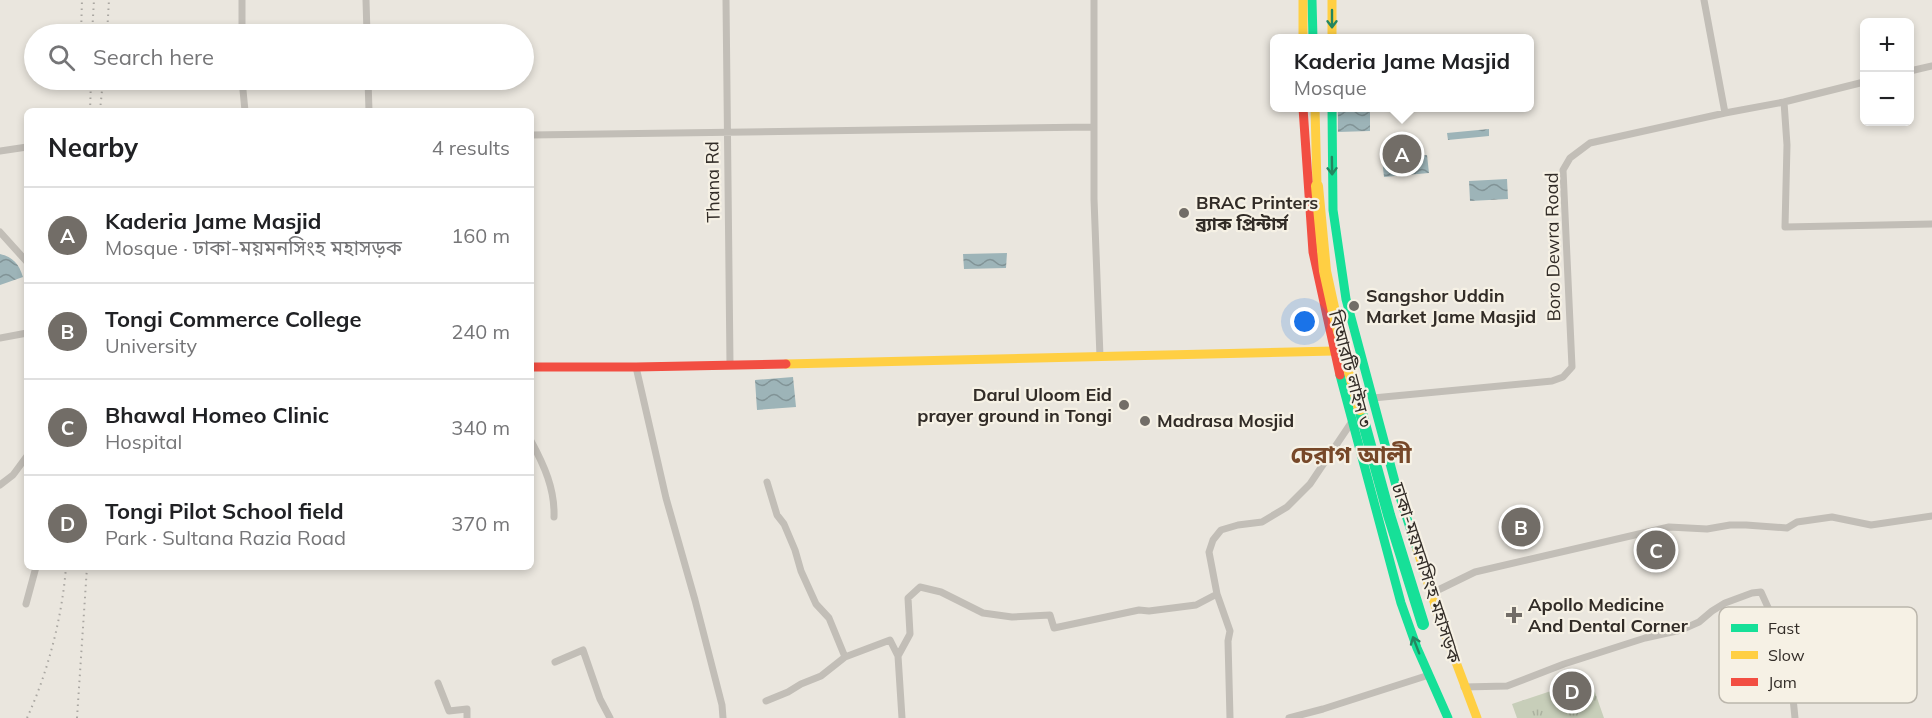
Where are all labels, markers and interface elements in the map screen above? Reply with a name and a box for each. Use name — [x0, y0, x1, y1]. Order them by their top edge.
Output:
one-way arrow — [1326, 9, 1338, 29]
map controls — [1860, 18, 1914, 126]
button: + — [1860, 18, 1914, 72]
search box — [24, 24, 534, 90]
popup — [1270, 34, 1534, 112]
icon: search — [45, 41, 78, 74]
text: Search here — [93, 43, 214, 71]
text: Kaderia Jame Masjid — [1294, 47, 1510, 75]
button: − — [1860, 72, 1914, 126]
text: Mosque — [1294, 75, 1367, 100]
text: Nearby — [48, 131, 138, 164]
pin: A — [1382, 132, 1422, 176]
text: 4 results — [432, 135, 510, 160]
street label: Thana Rd — [700, 141, 725, 223]
one-way arrow — [1326, 155, 1338, 175]
street label: Boro Dewra Road — [1540, 172, 1565, 322]
place label: BRAC Printers ব্র্যাক প্রিন্টার্স — [1195, 191, 1318, 235]
marker: BRAC Printers ব্র্যাক প্রিন্টার্স — [1177, 206, 1191, 220]
text: Kaderia Jame Masjid — [105, 207, 321, 235]
text: A — [60, 223, 75, 248]
text: 160 m — [451, 223, 510, 248]
text: Mosque · ঢাকা-ময়মনসিংহ মহাসড়ক — [105, 235, 402, 260]
place label: Sangshor Uddin Market Jame Masjid — [1366, 284, 1536, 328]
marker: Sangshor Uddin Market Jame Masjid — [1347, 299, 1361, 313]
text: Tongi Commerce College — [105, 305, 362, 333]
your location — [1290, 307, 1319, 336]
street label: বিআরটি লাইন ৩ — [1324, 307, 1377, 430]
text: B — [61, 319, 74, 344]
text: 240 m — [451, 319, 510, 344]
text: University — [105, 333, 197, 358]
place label: Darul Uloom Eid prayer ground in Tongi — [917, 383, 1112, 427]
marker: Darul Uloom Eid prayer ground in Tongi — [1117, 398, 1131, 412]
text: Bhawal Homeo Clinic — [105, 401, 329, 429]
place label: Madrasa Mosjid — [1157, 409, 1294, 432]
marker: Madrasa Mosjid — [1138, 414, 1152, 428]
text: C — [61, 415, 74, 440]
text: 340 m — [451, 415, 510, 440]
text: Hospital — [105, 429, 182, 454]
district label: চেরাগ আলী — [1290, 439, 1413, 469]
street label: ঢাকা-ময়মনসিংহ মহাসড়ক — [1386, 479, 1467, 666]
text: Tongi Pilot School field — [105, 497, 344, 525]
pin: B — [1502, 504, 1540, 550]
text: D — [60, 511, 75, 536]
text: 370 m — [451, 511, 510, 536]
text: Park · Sultana Razia Road — [105, 525, 346, 550]
pin: C — [1636, 528, 1676, 572]
place label: Apollo Medicine And Dental Corner — [1528, 593, 1689, 637]
marker: Apollo Medicine And Dental Corner — [1505, 606, 1523, 624]
legend — [1719, 607, 1917, 703]
text: Fast — [1768, 618, 1800, 638]
one-way arrow — [1410, 636, 1421, 655]
text: Slow — [1768, 645, 1805, 665]
pin: D — [1552, 668, 1592, 714]
text: Jam — [1768, 672, 1797, 692]

